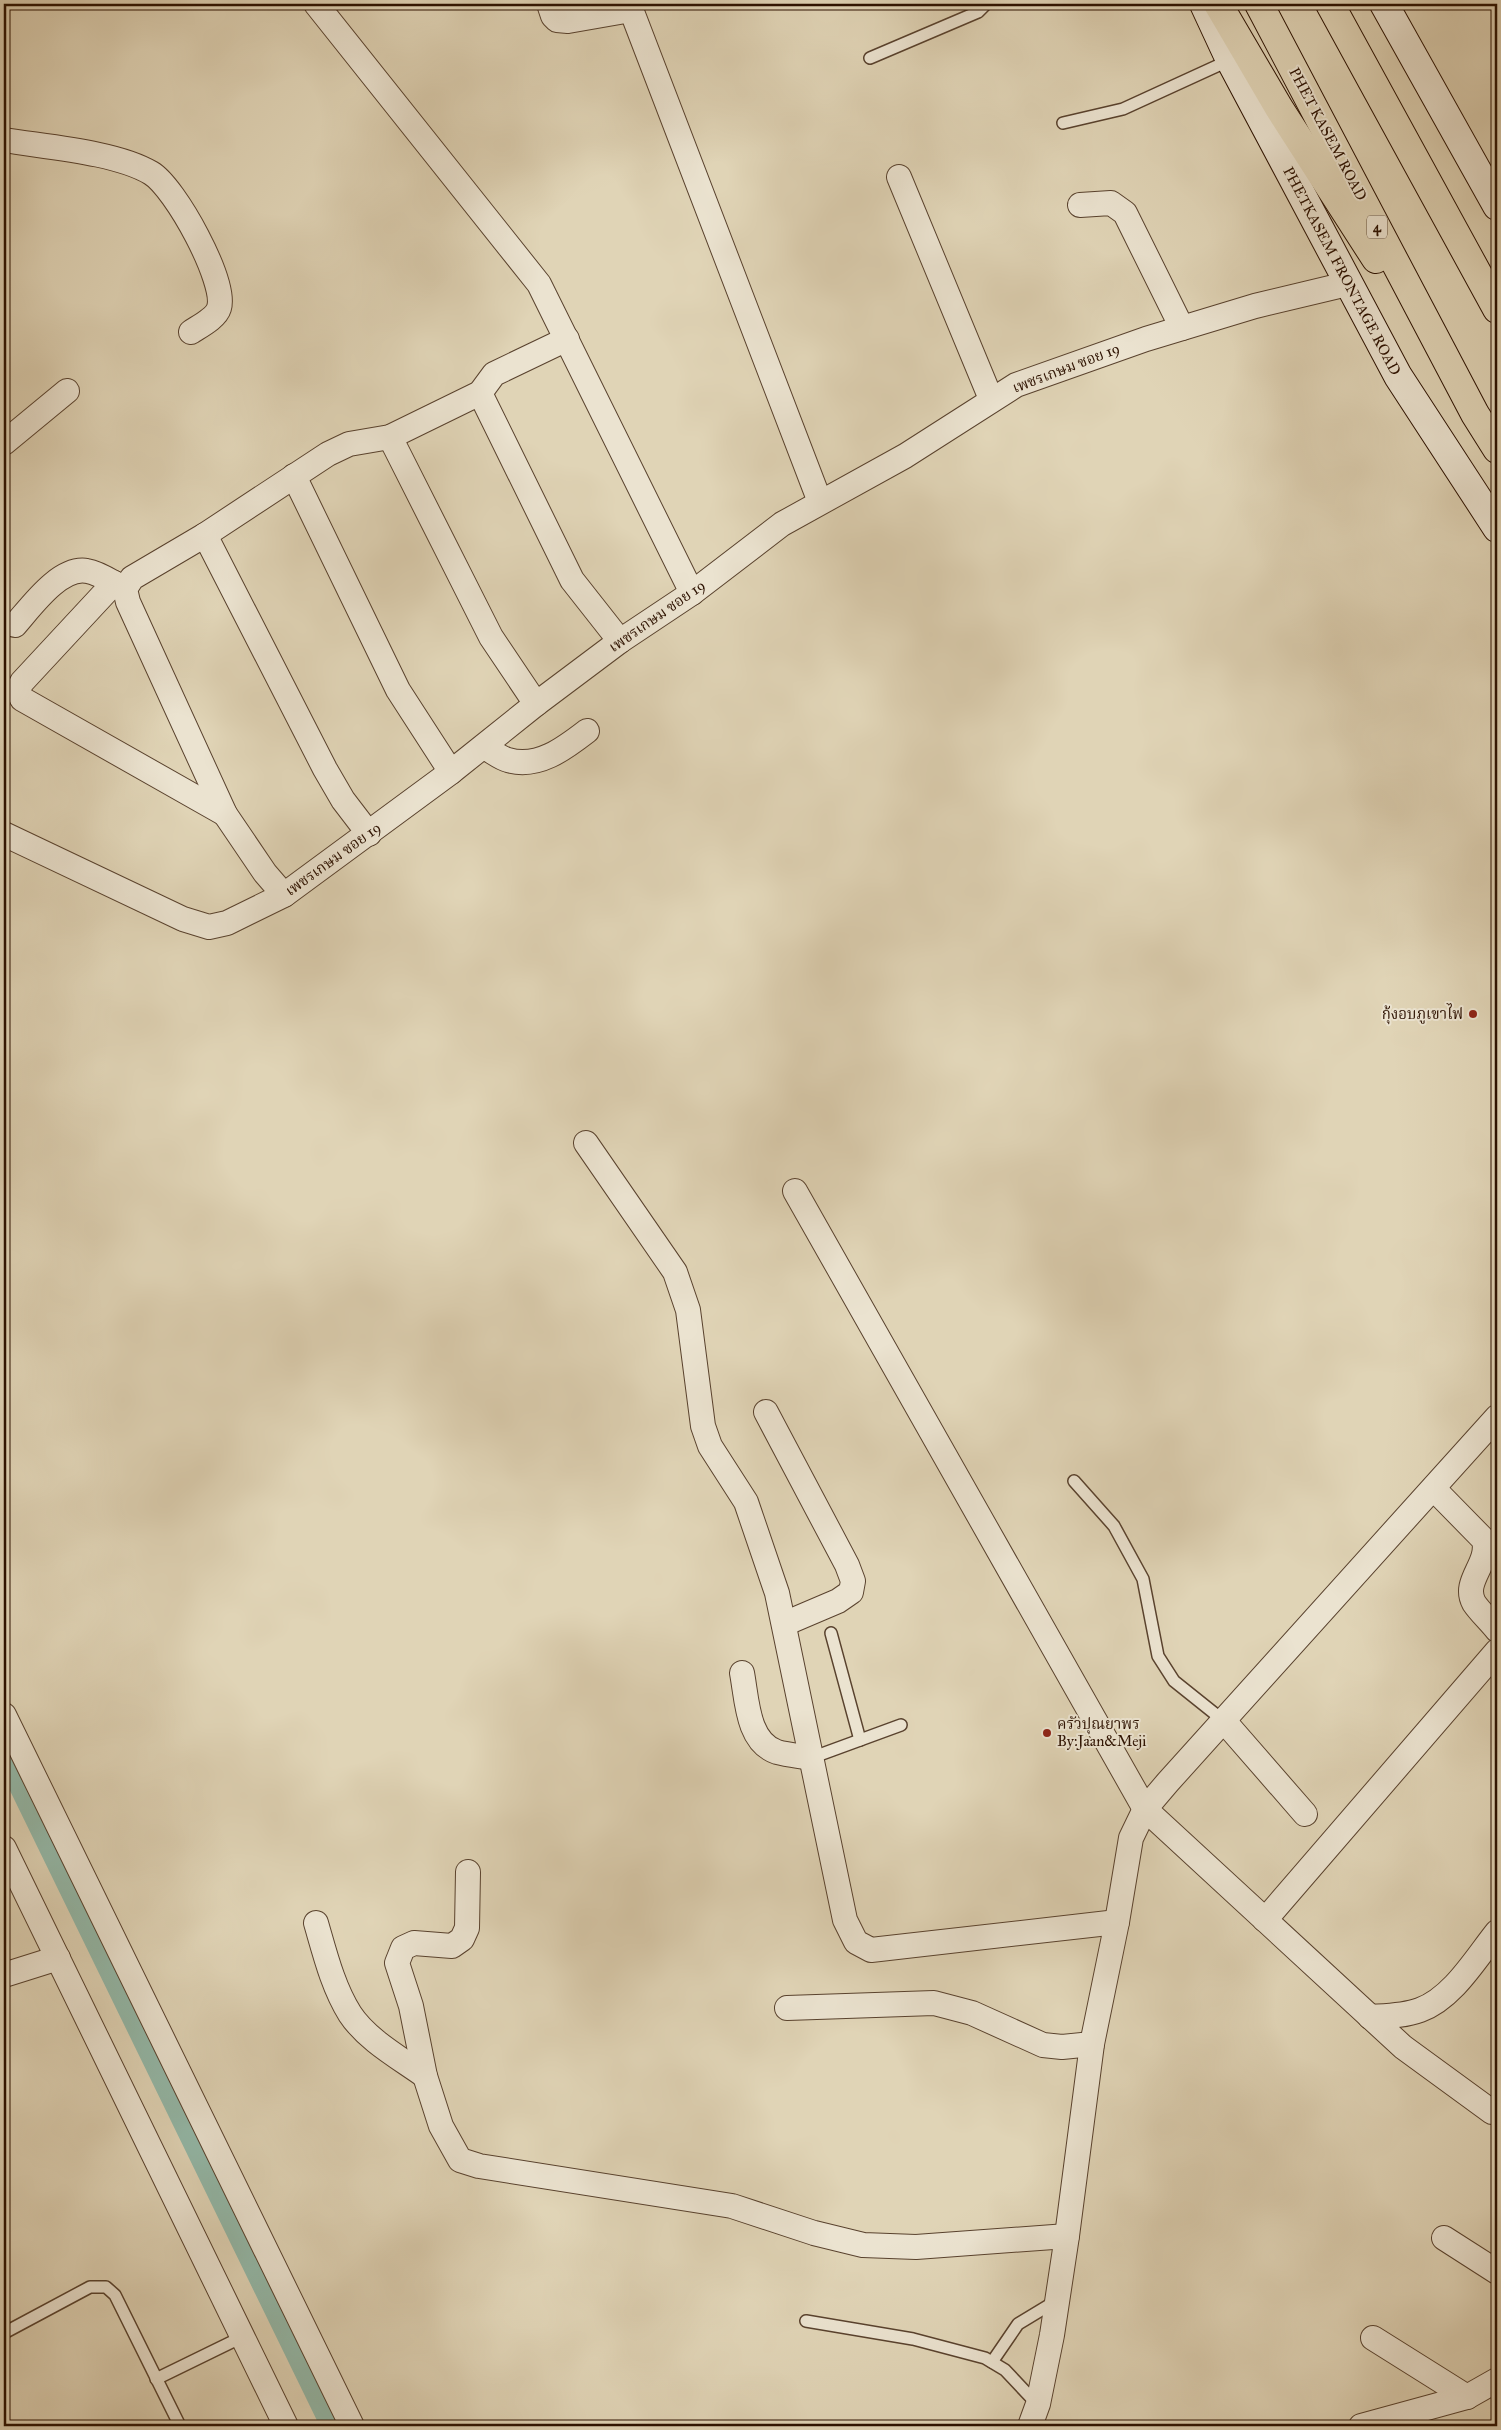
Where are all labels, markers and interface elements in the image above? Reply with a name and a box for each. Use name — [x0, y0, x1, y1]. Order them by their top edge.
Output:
street label: PHET KASEM ROAD — [1285, 64, 1371, 204]
street label: PHETKASEM FRONTAGE ROAD — [1279, 164, 1405, 378]
road number: 4 — [1367, 216, 1387, 238]
street label: เพชรเกษม ซอย 19 — [1010, 339, 1122, 397]
street label: เพชรเกษม ซอย 19 — [605, 576, 709, 656]
street label: เพชรเกษม ซอย 19 — [282, 818, 384, 900]
place label: กุ้งอบภูเขาไฟ — [1382, 1003, 1463, 1025]
marker: กุ้งอบภูเขาไฟ — [1467, 1008, 1479, 1020]
place label: ครัวปุณยาพร By:Jaan&Meji — [1057, 1715, 1146, 1751]
marker: ครัวปุณยาพร By:Jaan&Meji — [1041, 1727, 1053, 1739]

